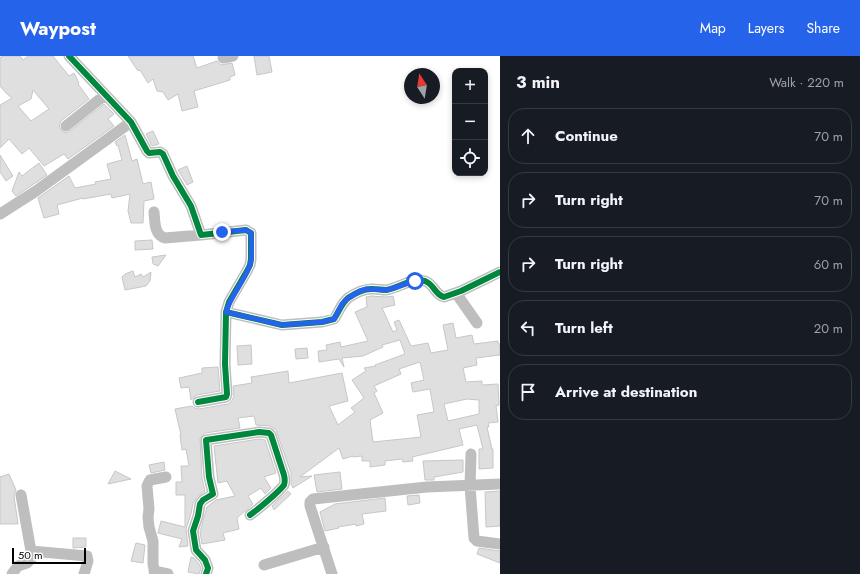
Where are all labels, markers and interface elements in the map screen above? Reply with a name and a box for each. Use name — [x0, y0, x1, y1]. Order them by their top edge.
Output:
text: Waypost — [20, 15, 96, 42]
text: Map — [700, 18, 726, 38]
text: Layers — [748, 18, 784, 38]
text: Share — [806, 18, 840, 38]
north arrow — [404, 68, 440, 104]
map controls — [452, 68, 488, 176]
button: + — [452, 68, 488, 104]
text: 3 min — [516, 70, 560, 94]
text: Walk · 220 m — [769, 73, 844, 92]
button: − — [452, 104, 488, 140]
icon: ahead — [517, 125, 539, 147]
text: Continue — [555, 125, 618, 147]
text: 70 m — [814, 127, 843, 146]
button: locate — [452, 140, 488, 176]
icon: right — [517, 189, 539, 211]
text: Turn right — [555, 189, 623, 211]
text: 70 m — [814, 191, 843, 210]
route end — [213, 223, 231, 241]
icon: right — [517, 253, 539, 275]
text: Turn right — [555, 253, 623, 275]
text: 60 m — [814, 255, 843, 274]
route start — [406, 272, 424, 290]
icon: left — [517, 317, 539, 339]
text: Turn left — [555, 317, 613, 339]
text: 20 m — [814, 319, 843, 338]
icon: arrive — [517, 381, 539, 403]
text: Arrive at destination — [555, 381, 697, 403]
scale bar — [12, 546, 86, 565]
text: 50 m — [18, 547, 43, 563]

